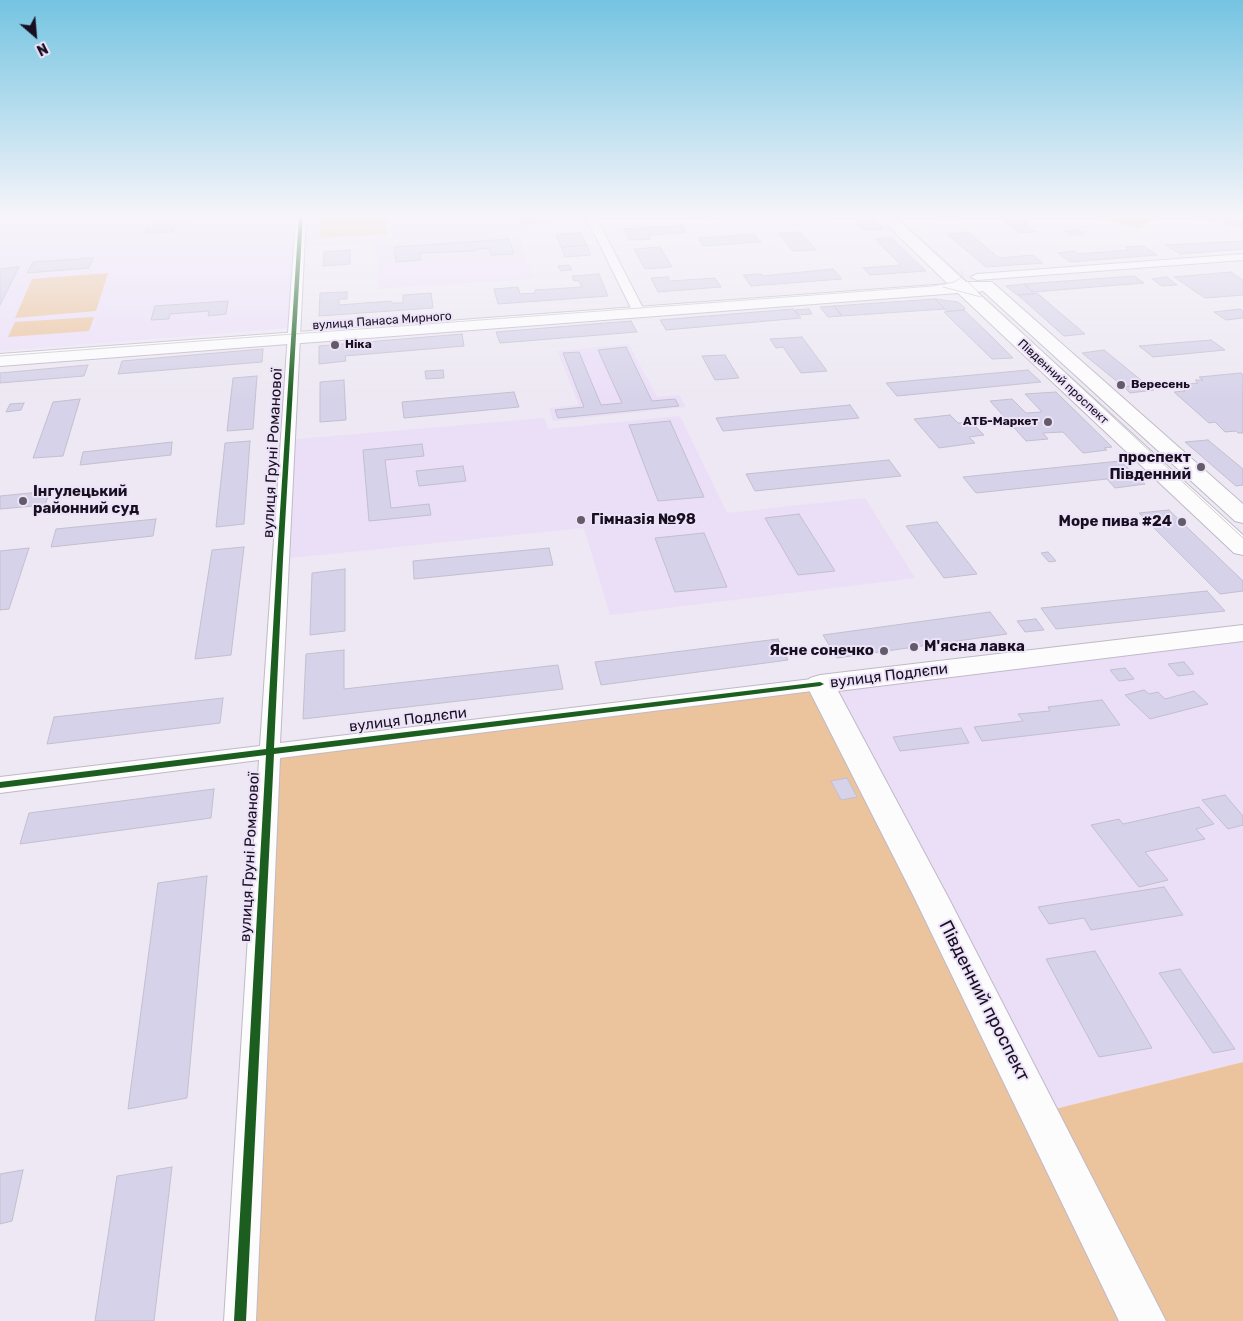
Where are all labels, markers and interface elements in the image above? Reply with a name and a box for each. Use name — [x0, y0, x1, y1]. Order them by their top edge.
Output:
north arrow — [10, 10, 60, 60]
text: N — [34, 39, 50, 59]
street label: вулиця Панаса Мирного — [312, 309, 452, 333]
street label: Південний проспект — [1015, 336, 1111, 428]
place label: Ніка — [345, 338, 372, 352]
marker: Ніка — [329, 339, 341, 351]
street label: вулиця Груні Романової — [260, 368, 286, 538]
place label: Вересень — [1131, 378, 1190, 392]
marker: Вересень — [1115, 379, 1127, 391]
place label: АТБ-Маркет — [963, 415, 1038, 429]
marker: АТБ-Маркет — [1042, 416, 1054, 428]
place label: проспект Південний — [1109, 449, 1191, 484]
marker: проспект Південний — [1195, 461, 1207, 473]
place label: Інгулецький районний суд — [33, 483, 139, 518]
marker: Інгулецький районний суд — [17, 495, 29, 507]
place label: Гімназія №98 — [591, 511, 696, 529]
place label: Море пива #24 — [1058, 513, 1172, 531]
marker: Гімназія №98 — [575, 514, 587, 526]
marker: Море пива #24 — [1176, 516, 1188, 528]
place label: М'ясна лавка — [924, 638, 1025, 656]
marker: М'ясна лавка — [908, 641, 920, 653]
place label: Ясне сонечко — [769, 642, 874, 660]
marker: Ясне сонечко — [878, 645, 890, 657]
street label: вулиця Подлєпи — [829, 660, 949, 692]
street label: вулиця Подлєпи — [348, 704, 468, 736]
street label: вулиця Груні Романової — [237, 772, 263, 942]
street label: Південний проспект — [934, 917, 1034, 1085]

